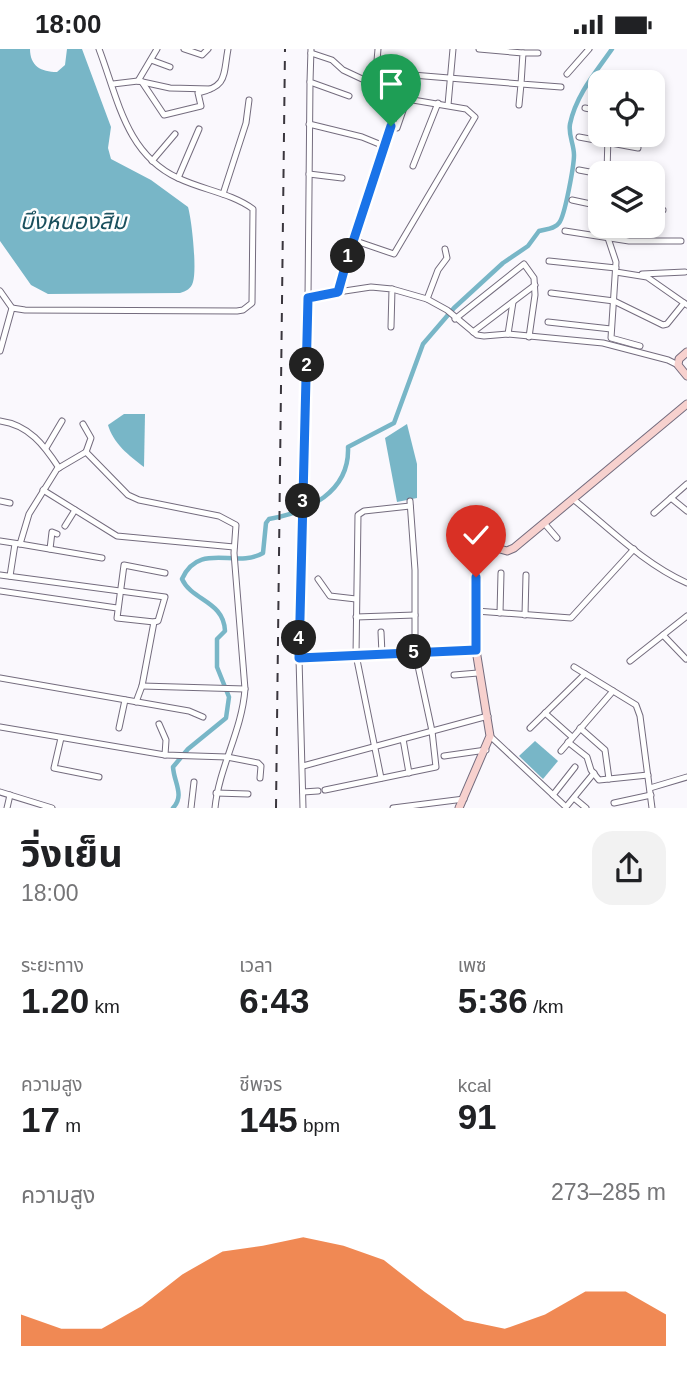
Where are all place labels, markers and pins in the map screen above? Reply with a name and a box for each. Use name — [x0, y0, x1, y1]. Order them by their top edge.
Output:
pin — [361, 54, 421, 126]
pin: 1 — [330, 239, 366, 273]
pin: 2 — [290, 347, 324, 383]
pin: 3 — [286, 483, 320, 519]
pin — [446, 505, 506, 577]
pin: 4 — [282, 621, 316, 655]
pin: 5 — [396, 635, 432, 669]

